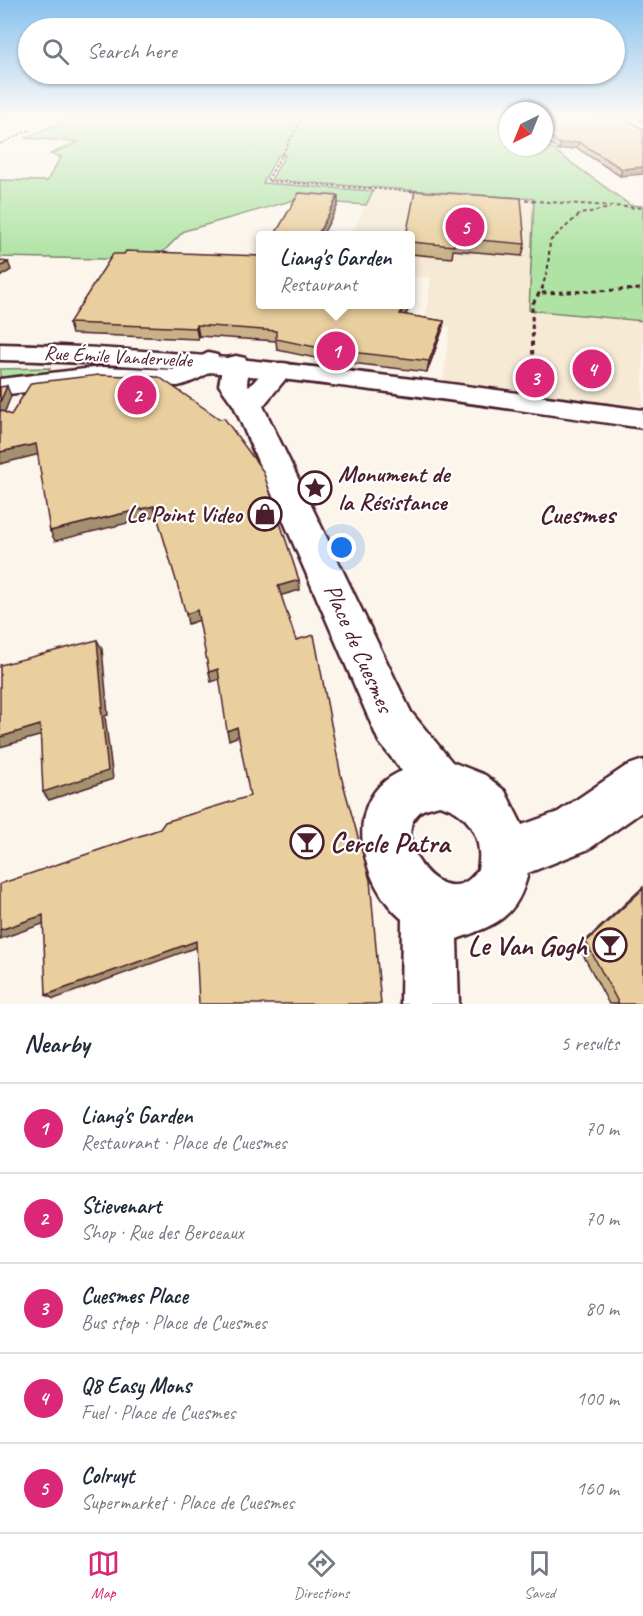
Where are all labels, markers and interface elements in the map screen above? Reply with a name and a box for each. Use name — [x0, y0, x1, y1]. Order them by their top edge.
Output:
search box — [18, 18, 625, 84]
icon: search — [39, 35, 72, 68]
text: Search here — [87, 37, 177, 65]
north arrow — [499, 102, 553, 156]
pin: 5 — [446, 204, 484, 250]
popup — [256, 231, 415, 309]
text: Liang's Garden — [280, 244, 391, 272]
text: Restaurant — [280, 272, 357, 297]
pin: 1 — [316, 328, 356, 374]
street label: Rue Émile Vandervelde — [43, 340, 194, 373]
pin: 4 — [572, 346, 612, 392]
pin: 3 — [516, 356, 554, 400]
pin: 2 — [118, 372, 156, 418]
place label: Monument de la Résistance — [338, 459, 451, 517]
place icon: Monument de la Résistance — [297, 470, 333, 506]
shop icon: Le Point Video — [247, 496, 283, 532]
district label: Cuesmes — [539, 497, 618, 531]
place label: Le Point Video — [126, 499, 244, 529]
your location — [327, 533, 356, 562]
street label: Place de Cuesmes — [317, 579, 401, 719]
bar icon: Cercle Patra — [289, 824, 325, 860]
place label: Cercle Patra — [330, 825, 452, 860]
bar icon: Le Van Gogh — [592, 927, 628, 963]
place label: Le Van Gogh — [468, 928, 588, 963]
text: Nearby — [24, 1027, 89, 1060]
text: 5 results — [560, 1031, 619, 1056]
text: Liang's Garden — [81, 1102, 193, 1130]
text: 1 — [39, 1116, 48, 1141]
text: 70 m — [585, 1116, 619, 1141]
text: Restaurant · Place de Cuesmes — [81, 1130, 287, 1155]
text: Stievenart — [81, 1192, 161, 1220]
text: 2 — [39, 1206, 48, 1231]
text: 70 m — [585, 1206, 619, 1231]
text: Shop · Rue des Berceaux — [81, 1220, 244, 1245]
text: Cuesmes Place — [81, 1282, 188, 1310]
text: 3 — [39, 1296, 48, 1321]
text: 80 m — [585, 1296, 619, 1321]
text: Bus stop · Place de Cuesmes — [81, 1310, 267, 1335]
text: Q8 Easy Mons — [81, 1372, 191, 1400]
text: 4 — [39, 1386, 48, 1411]
text: 100 m — [576, 1386, 619, 1411]
text: Fuel · Place de Cuesmes — [81, 1400, 235, 1425]
text: Colruyt — [81, 1462, 134, 1490]
text: 5 — [39, 1476, 48, 1501]
text: 160 m — [576, 1476, 619, 1501]
text: Supermarket · Place de Cuesmes — [81, 1490, 294, 1515]
tab: Map — [87, 1547, 120, 1603]
tab: Directions — [294, 1547, 349, 1603]
tab: Saved — [523, 1547, 556, 1603]

